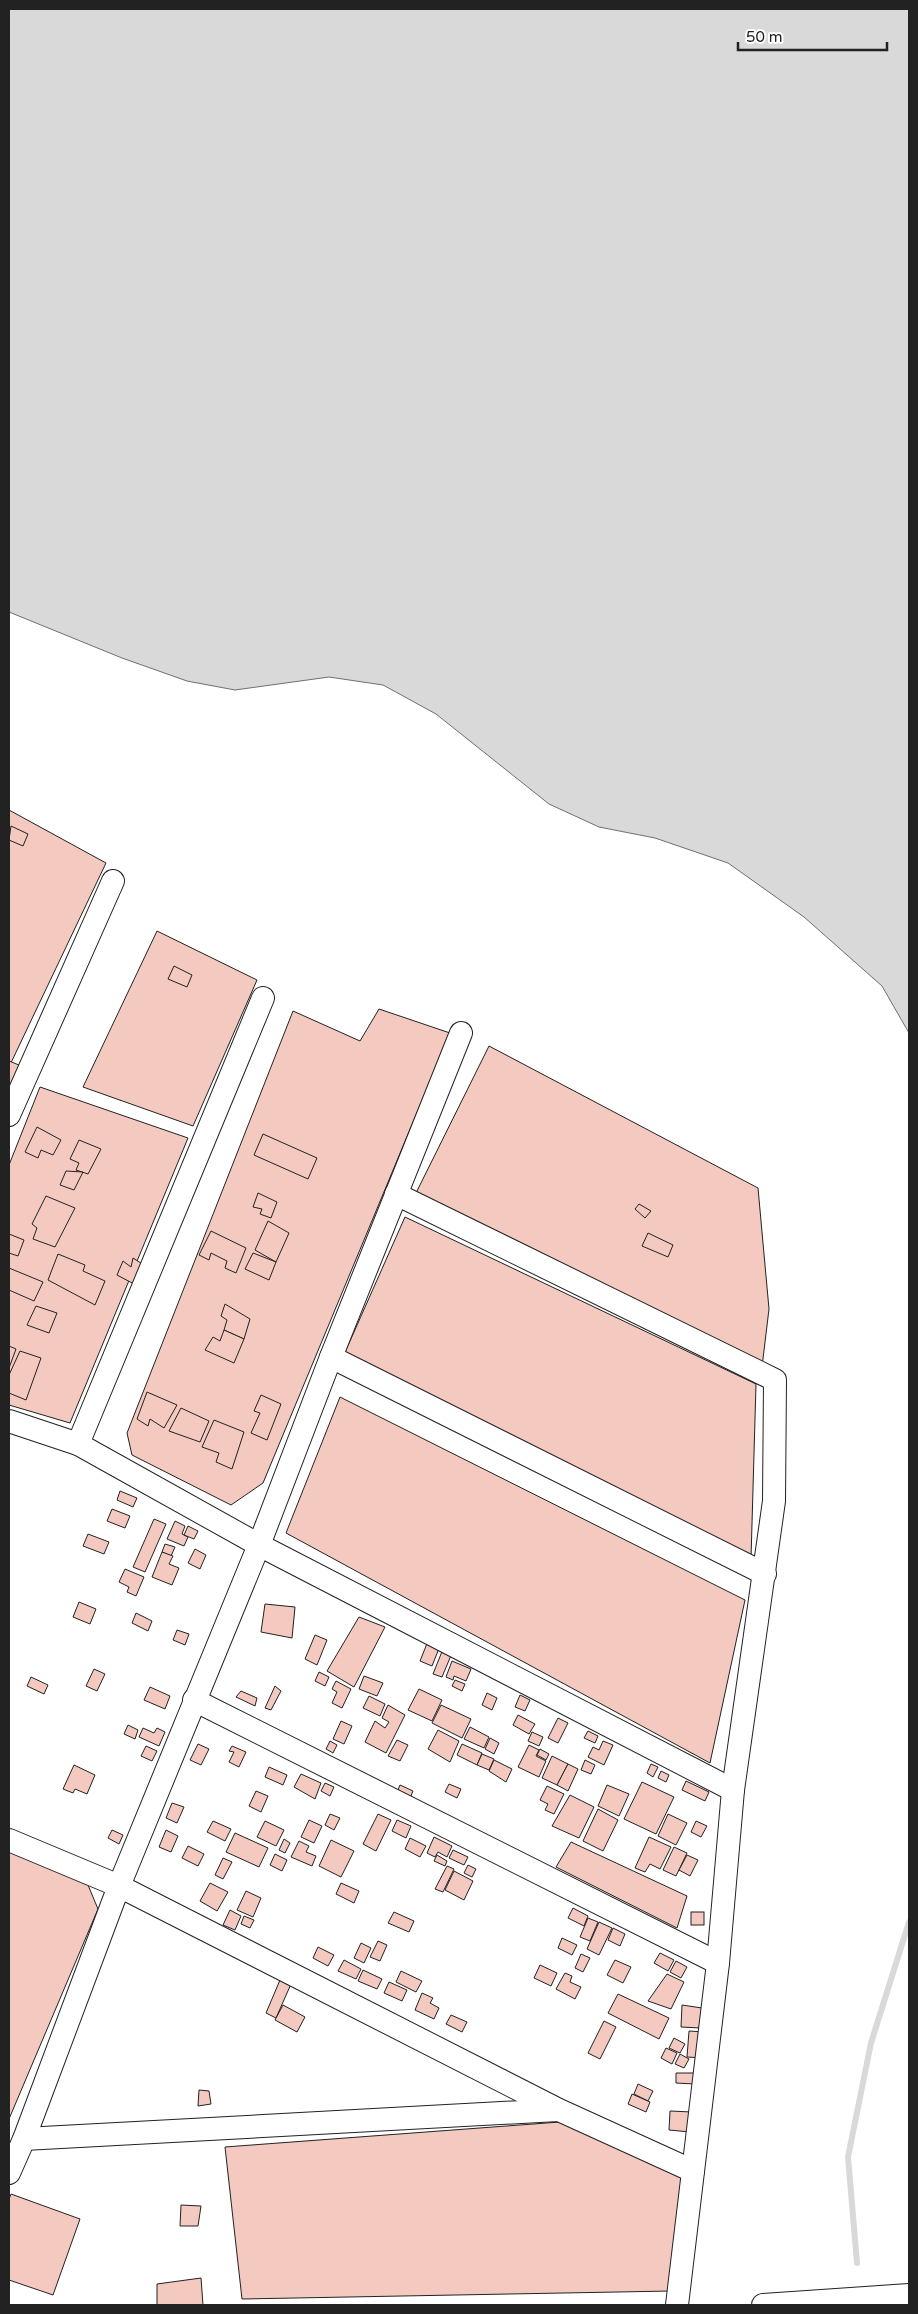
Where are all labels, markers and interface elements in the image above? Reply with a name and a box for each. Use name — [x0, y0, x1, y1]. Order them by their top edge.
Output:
scale bar — [738, 20, 887, 52]
text: 50 m — [746, 28, 783, 46]

